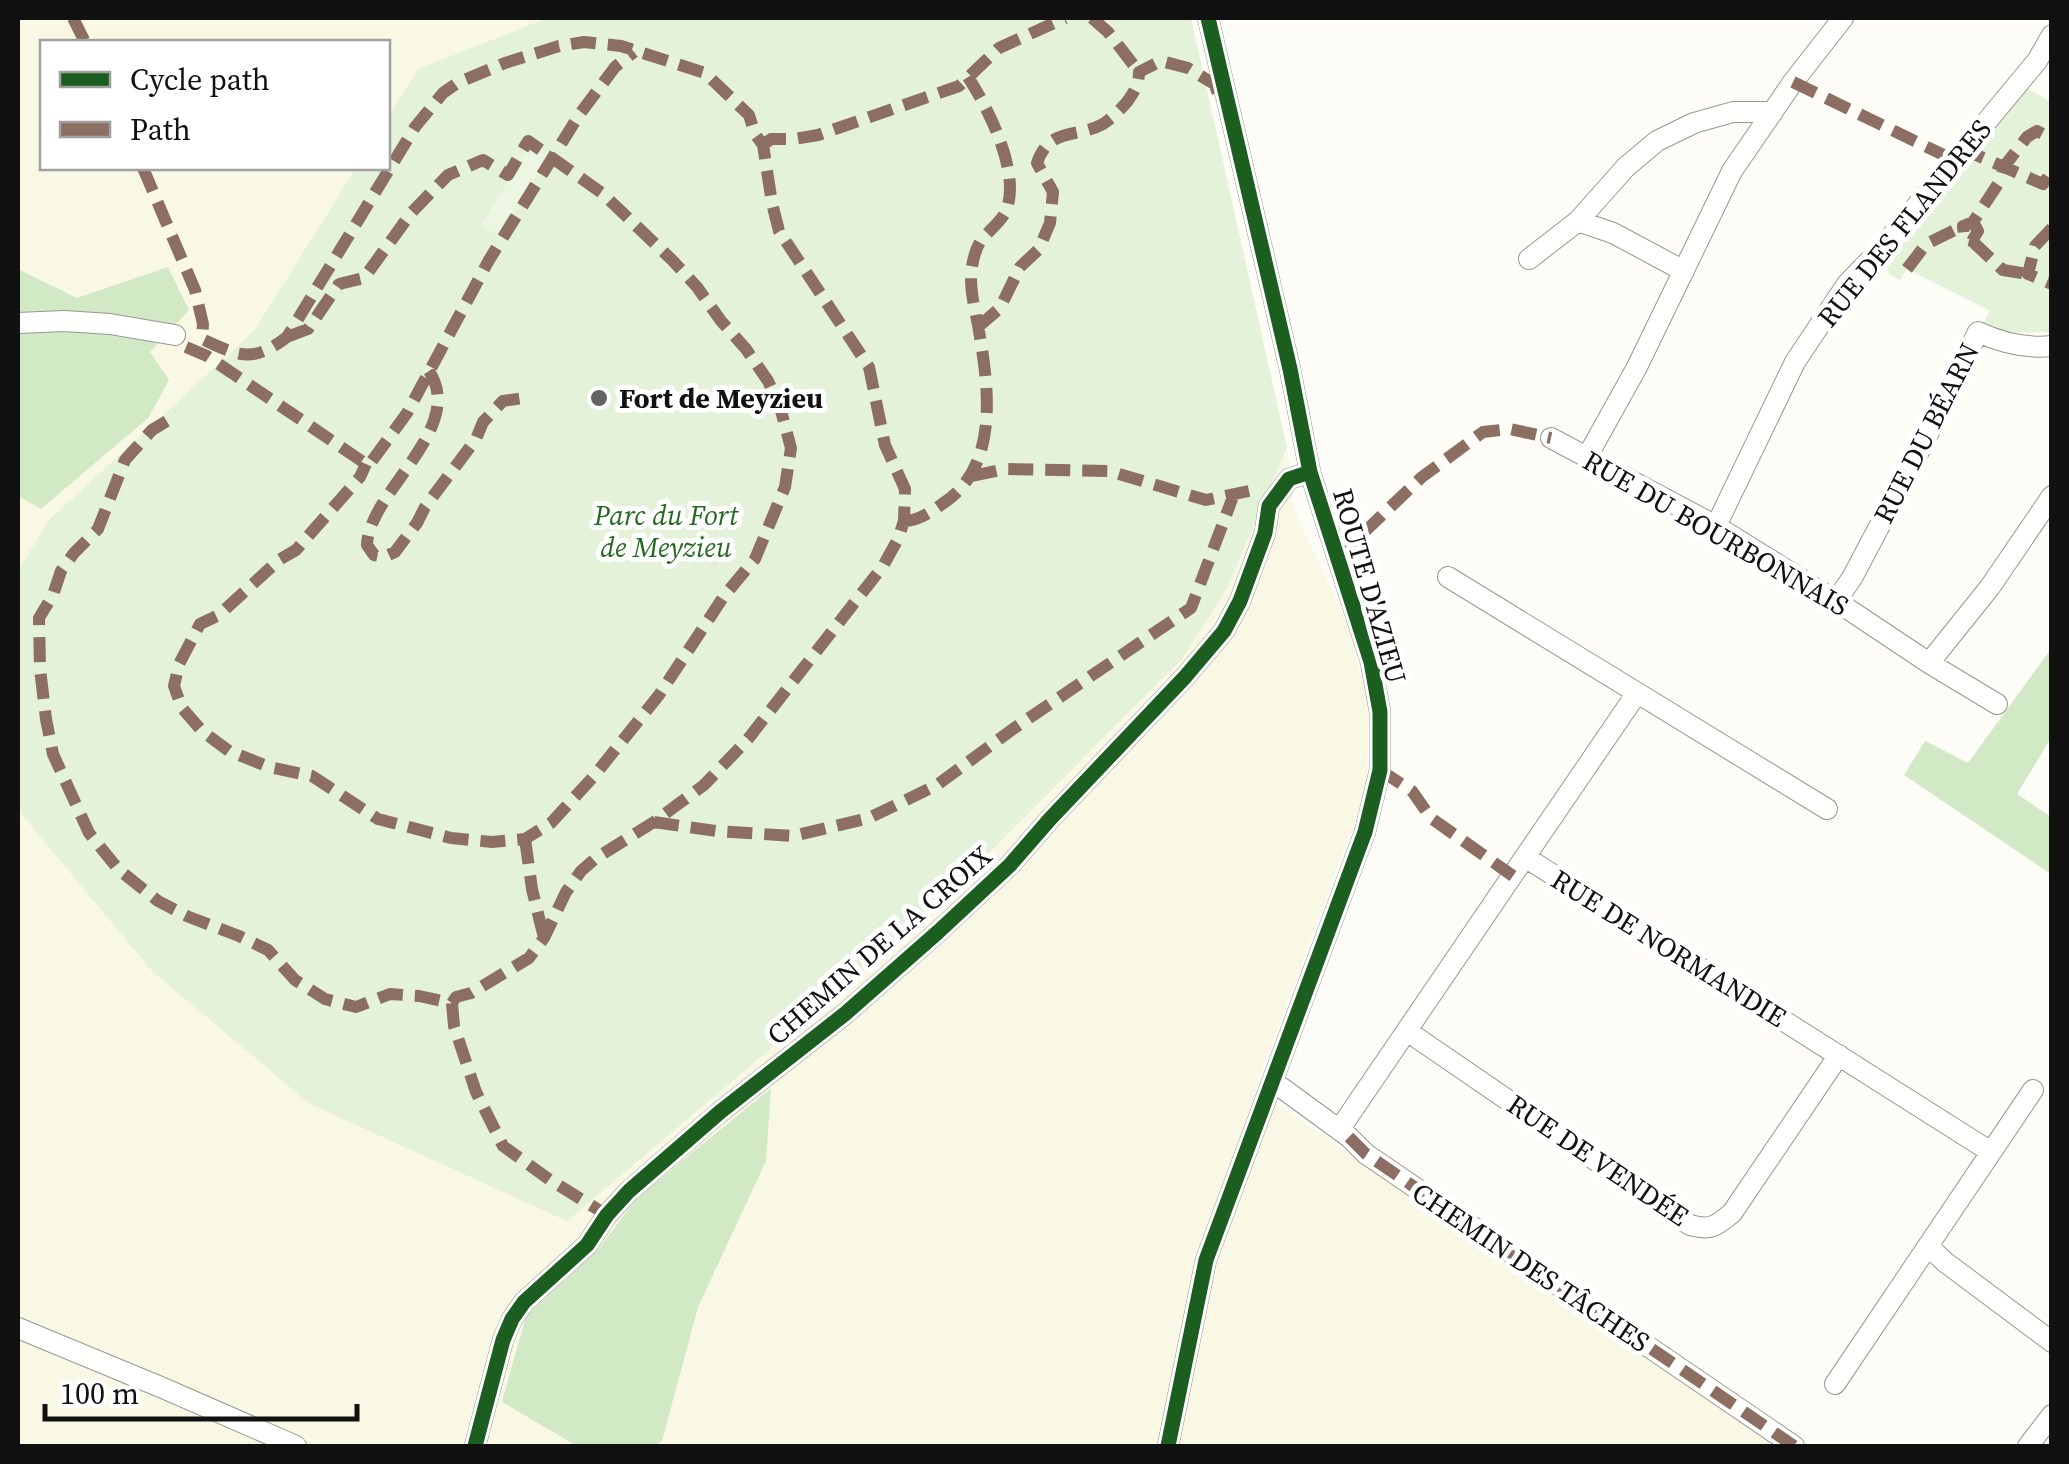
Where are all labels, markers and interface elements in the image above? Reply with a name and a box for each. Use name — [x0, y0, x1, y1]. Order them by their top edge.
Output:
legend — [40, 40, 390, 170]
text: Cycle path — [130, 59, 270, 100]
text: Path — [130, 109, 191, 150]
street label: RUE DES FLANDRES — [1808, 111, 2000, 335]
street label: RUE DU BÉARN — [1864, 336, 1988, 530]
place label: Fort de Meyzieu — [619, 379, 823, 417]
marker: Fort de Meyzieu — [588, 387, 610, 409]
street label: RUE DU BOURBONNAIS — [1576, 441, 1856, 625]
street label: ROUTE D'AZIEU — [1324, 484, 1416, 688]
park label: Parc du Fort de Meyzieu — [593, 496, 740, 566]
street label: CHEMIN DE LA CROIX — [758, 837, 1000, 1053]
street label: RUE DE NORMANDIE — [1544, 860, 1794, 1036]
street label: RUE DE VENDÉE — [1500, 1085, 1696, 1235]
street label: CHEMIN DES TÂCHES — [1405, 1173, 1657, 1361]
scale bar — [45, 1359, 358, 1421]
text: 100 m — [60, 1373, 139, 1414]

